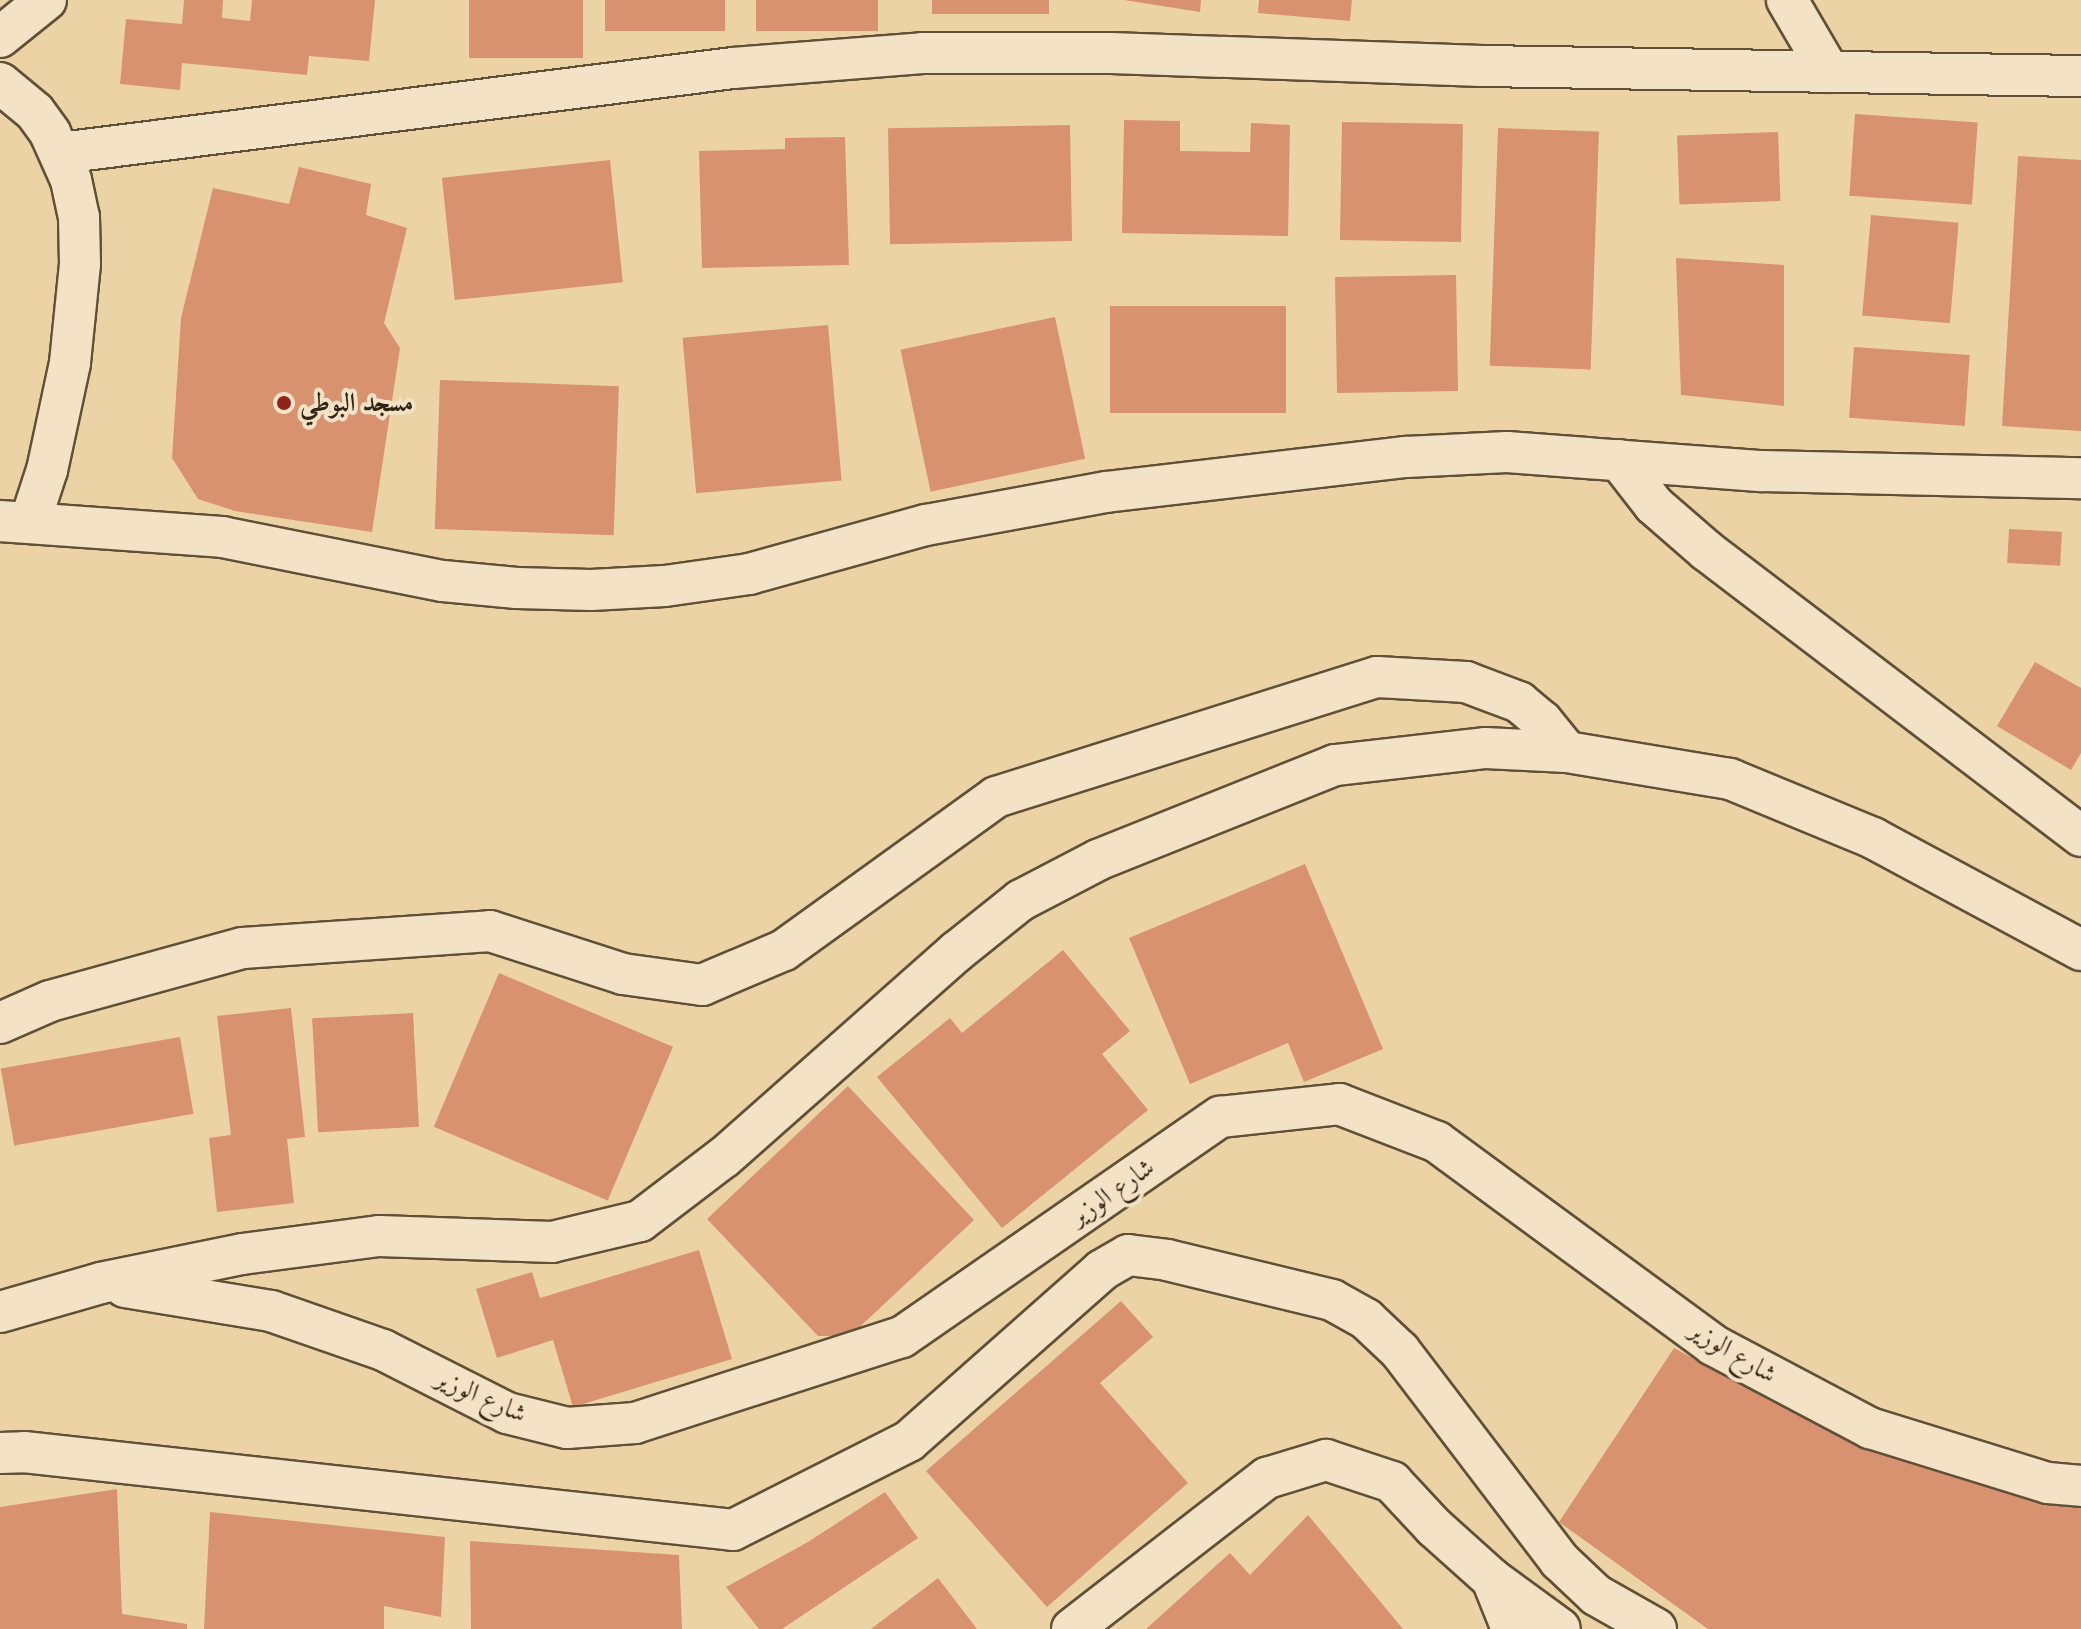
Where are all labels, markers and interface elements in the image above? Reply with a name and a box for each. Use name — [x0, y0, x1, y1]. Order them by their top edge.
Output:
place label: مسجد البوطي — [300, 387, 413, 419]
marker: مسجد البوطي — [275, 394, 293, 412]
street label: شارع الوزير — [1064, 1152, 1160, 1232]
street label: شارع الوزير — [1684, 1314, 1782, 1390]
street label: شارع الوزير — [431, 1362, 531, 1430]

